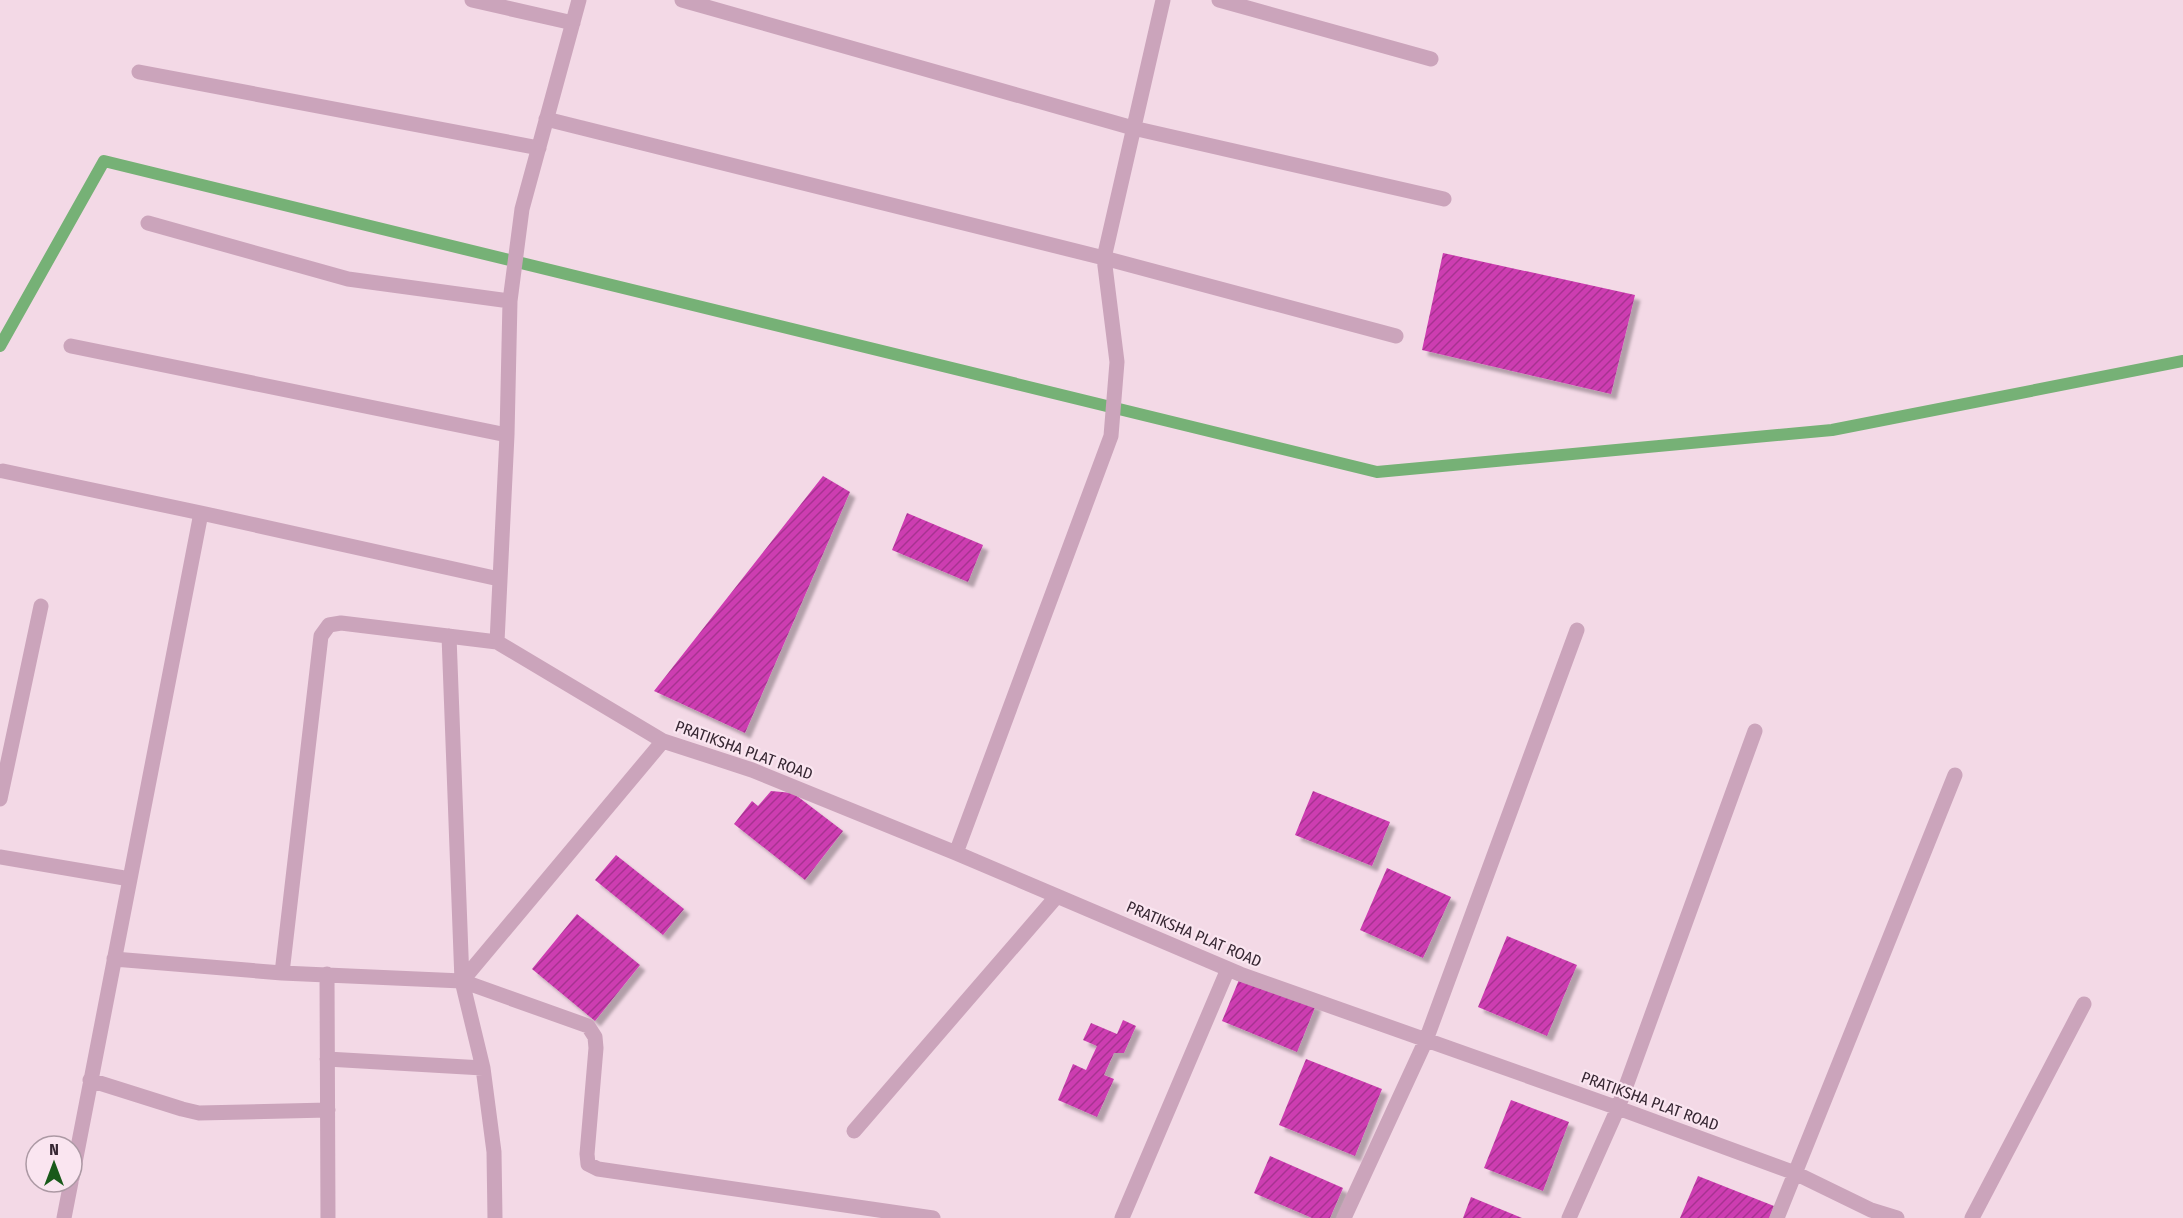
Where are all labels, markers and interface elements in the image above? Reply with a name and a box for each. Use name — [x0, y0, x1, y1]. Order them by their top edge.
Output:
street label: PRATIKSHA PLAT ROAD — [673, 716, 815, 784]
street label: PRATIKSHA PLAT ROAD — [1124, 897, 1264, 971]
street label: PRATIKSHA PLAT ROAD — [1579, 1067, 1721, 1135]
north arrow — [24, 1134, 84, 1194]
text: N — [49, 1140, 59, 1159]

